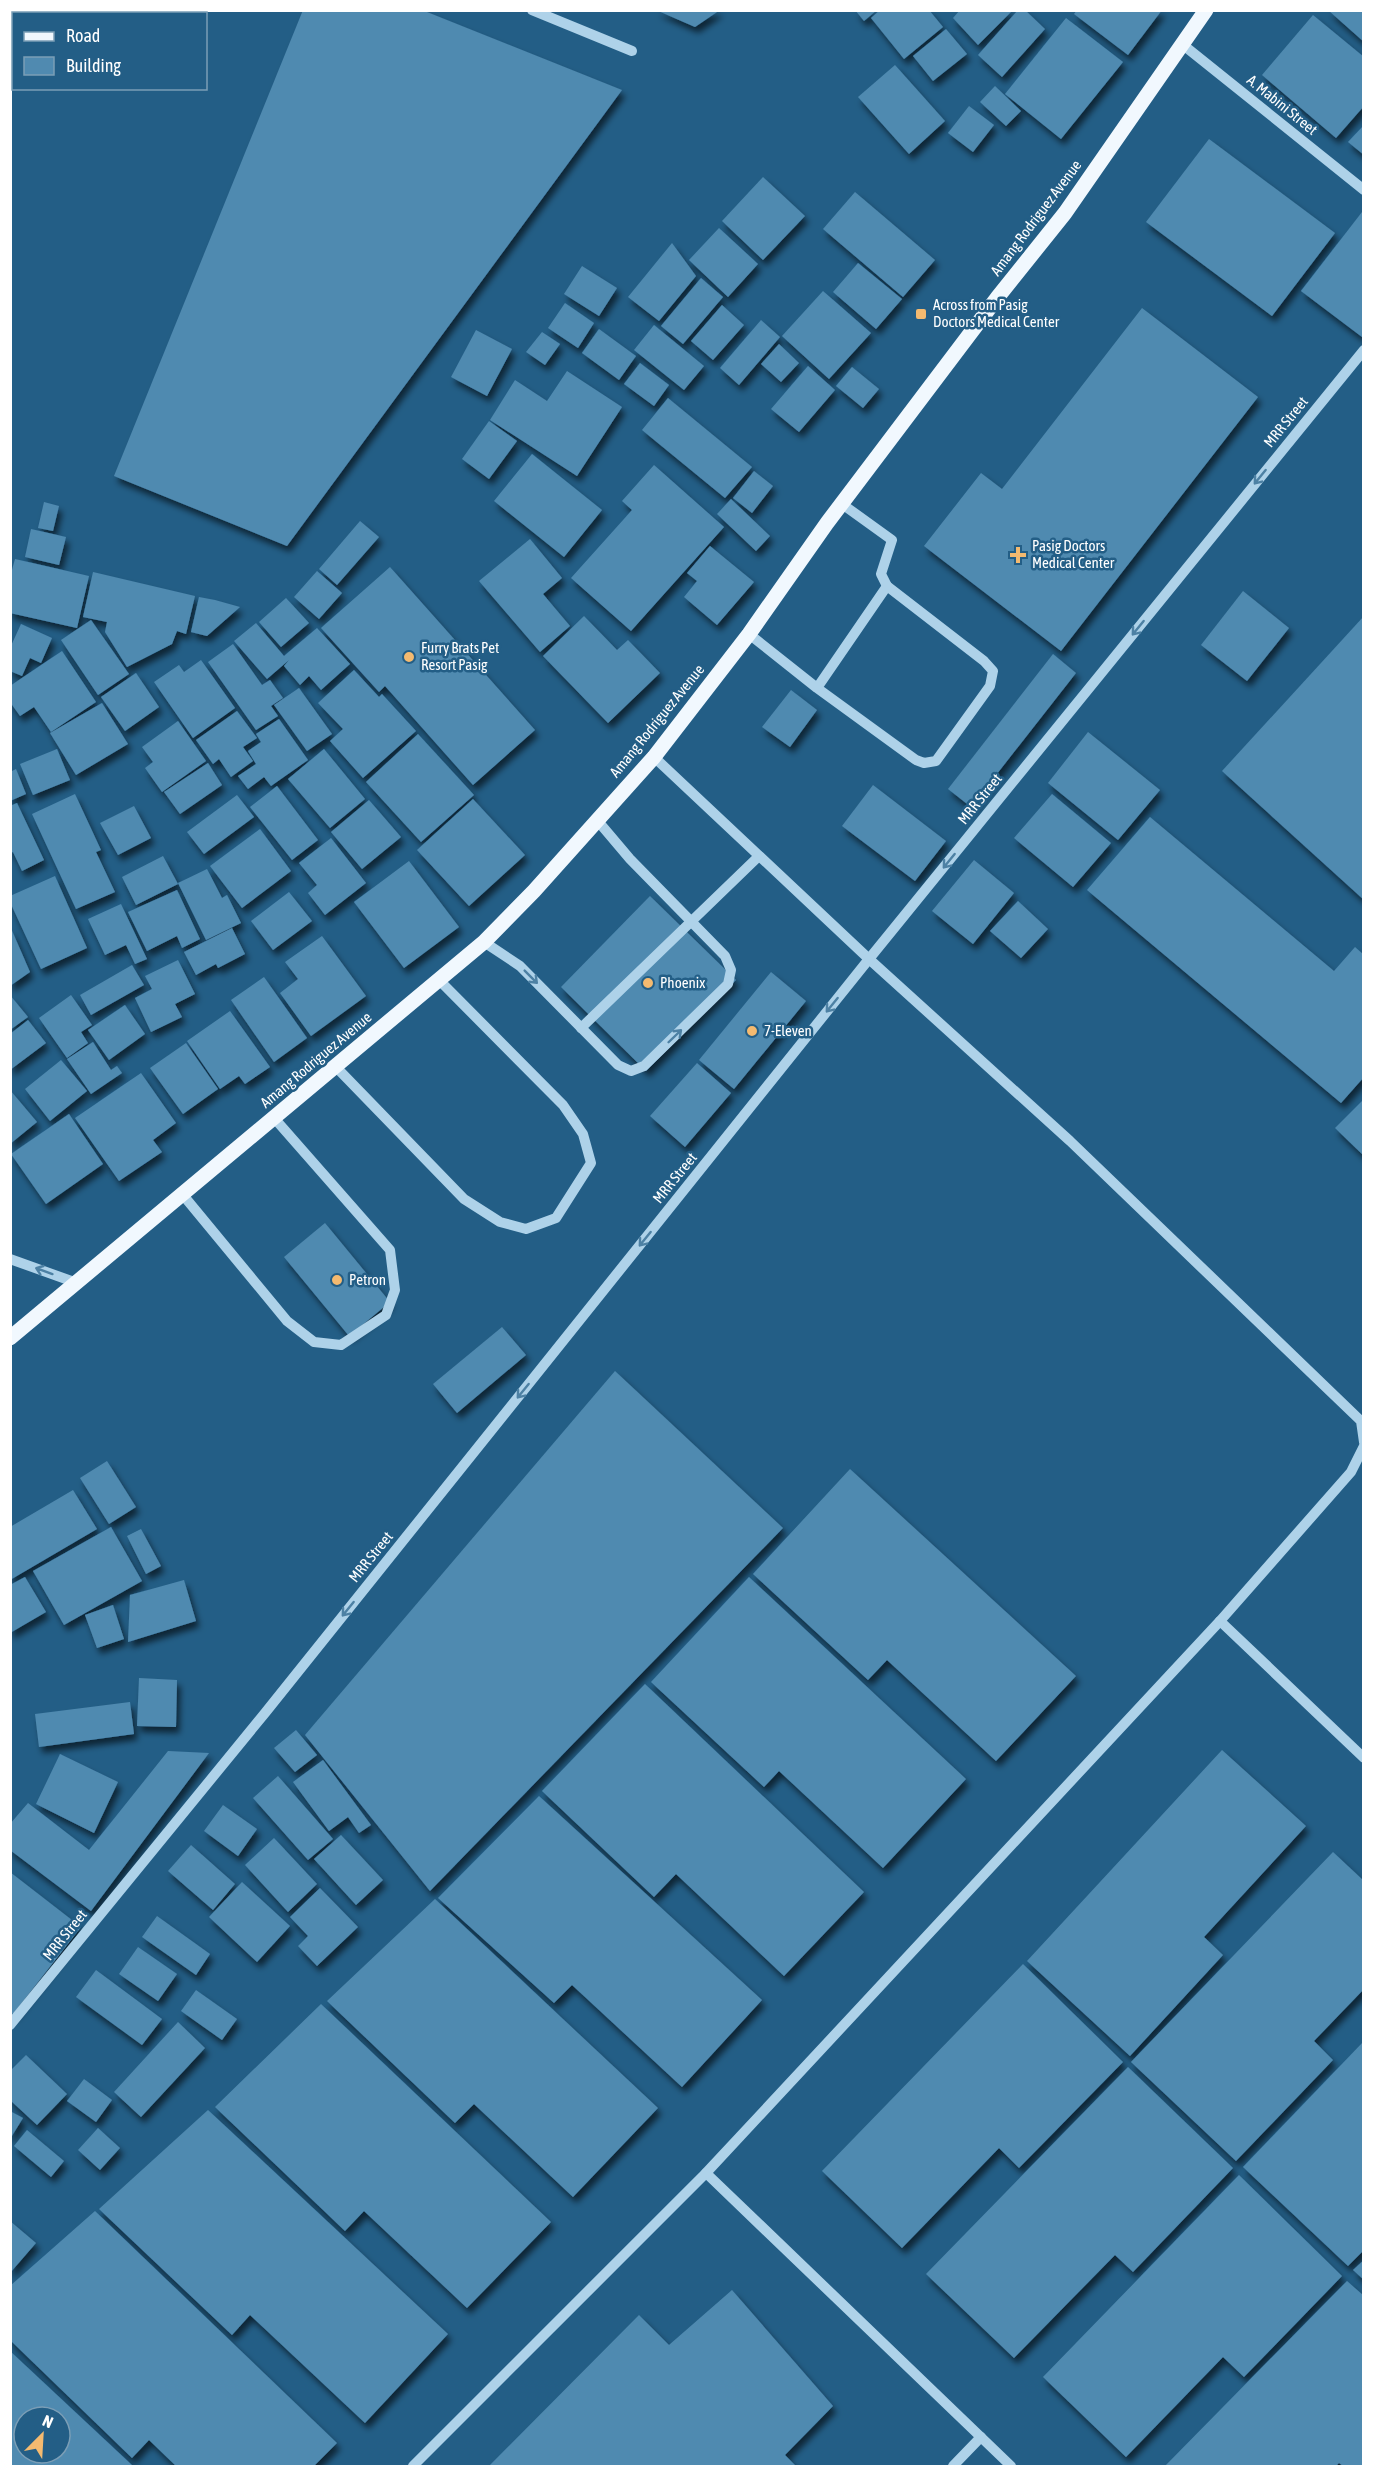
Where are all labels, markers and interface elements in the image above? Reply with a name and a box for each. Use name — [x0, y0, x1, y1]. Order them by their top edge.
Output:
legend — [12, 12, 207, 90]
text: Road — [66, 25, 100, 46]
text: Building — [66, 55, 121, 76]
street label: A. Mabini Street — [1244, 71, 1321, 138]
street label: Amang Rodriguez Avenue — [987, 157, 1085, 279]
place label: Across from Pasig Doctors Medical Center — [933, 296, 1060, 330]
marker: Across from Pasig Doctors Medical Center — [914, 307, 928, 321]
street label: MRR Street — [1260, 393, 1311, 450]
one-way arrow — [1254, 469, 1267, 485]
place label: Pasig Doctors Medical Center — [1032, 537, 1115, 571]
marker: Pasig Doctors Medical Center — [1009, 546, 1027, 564]
one-way arrow — [1131, 620, 1144, 636]
place label: Furry Brats Pet Resort Pasig — [421, 639, 499, 673]
marker: Furry Brats Pet Resort Pasig — [402, 650, 416, 664]
street label: Amang Rodriguez Avenue — [606, 661, 707, 780]
street label: MRR Street — [954, 770, 1005, 827]
one-way arrow — [942, 853, 955, 869]
one-way arrow — [523, 970, 538, 985]
place label: Phoenix — [660, 974, 705, 991]
marker: Phoenix — [641, 976, 655, 990]
one-way arrow — [826, 997, 839, 1013]
street label: Amang Rodriguez Avenue — [257, 1008, 375, 1111]
place label: 7-Eleven — [764, 1022, 812, 1039]
marker: 7-Eleven — [745, 1024, 759, 1038]
one-way arrow — [667, 1028, 682, 1043]
street label: MRR Street — [649, 1149, 700, 1206]
one-way arrow — [638, 1231, 651, 1247]
one-way arrow — [35, 1265, 54, 1276]
place label: Petron — [349, 1271, 386, 1288]
marker: Petron — [330, 1273, 344, 1287]
one-way arrow — [516, 1383, 529, 1399]
street label: MRR Street — [345, 1528, 396, 1585]
one-way arrow — [342, 1601, 355, 1617]
street label: MRR Street — [39, 1906, 90, 1963]
north arrow — [12, 2405, 72, 2465]
text: N — [40, 2411, 56, 2431]

